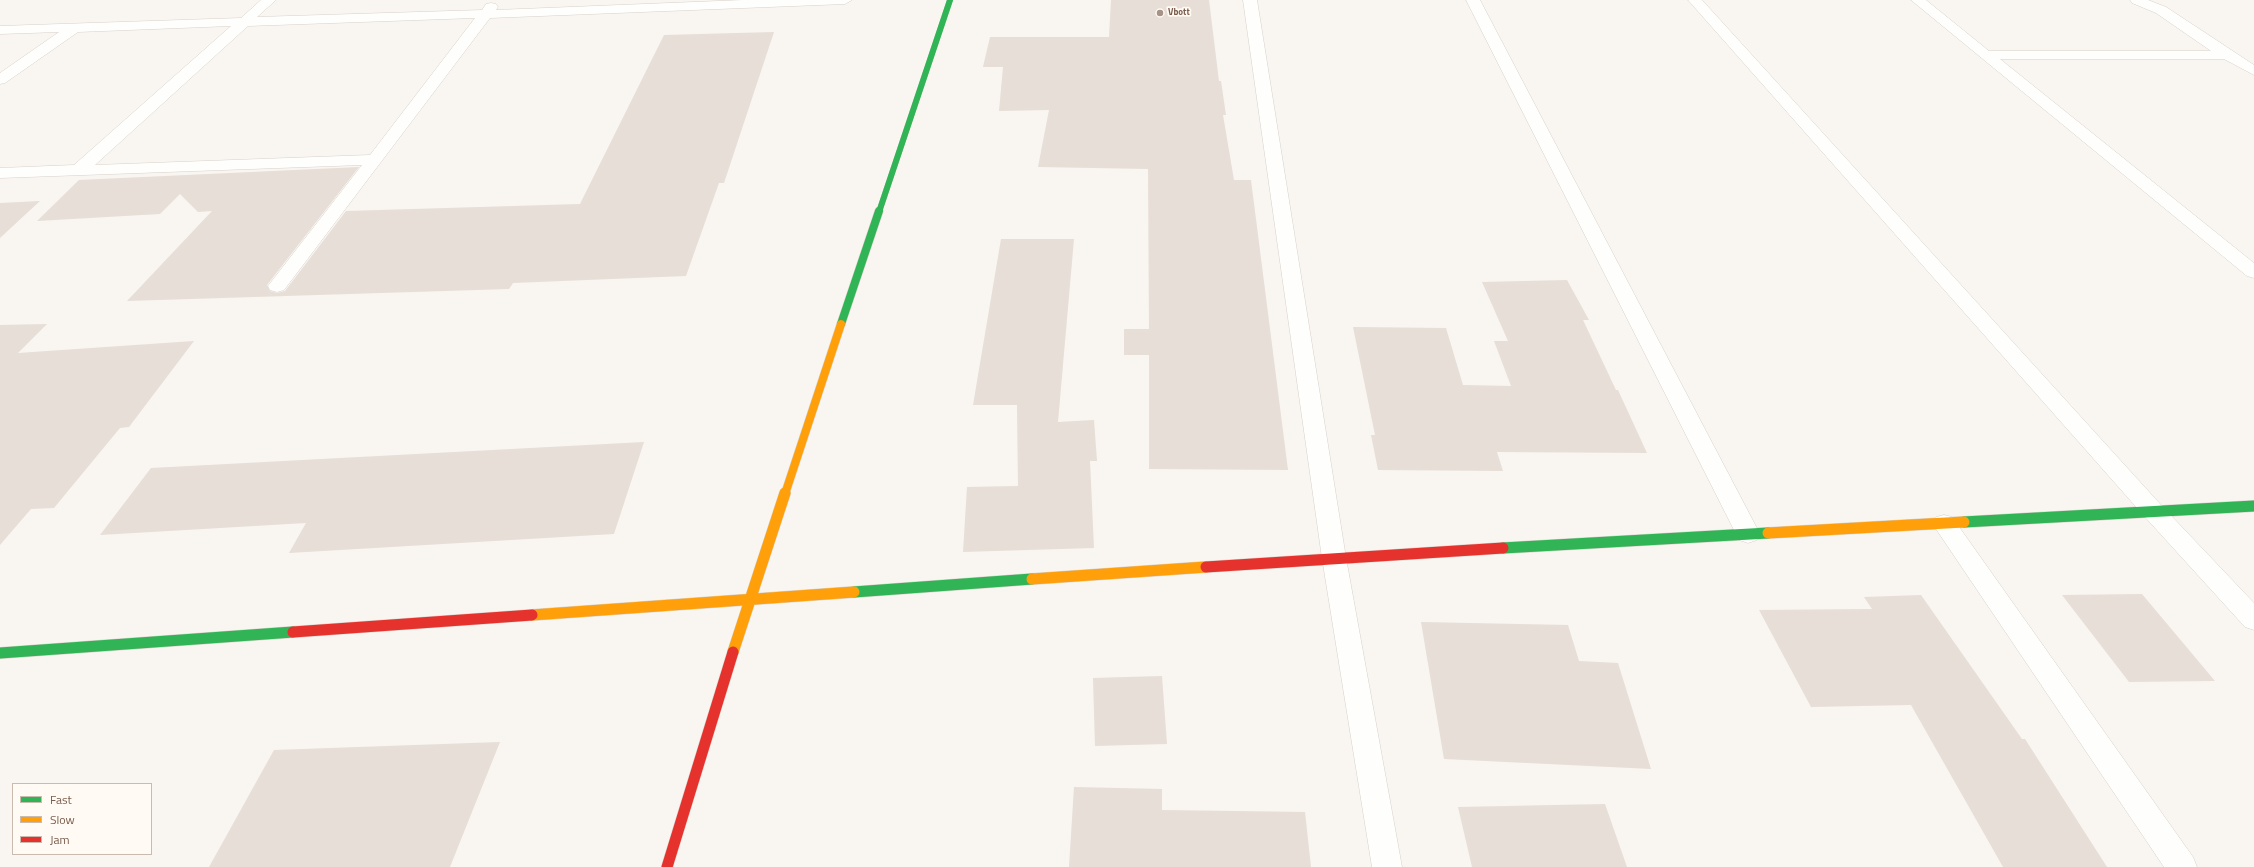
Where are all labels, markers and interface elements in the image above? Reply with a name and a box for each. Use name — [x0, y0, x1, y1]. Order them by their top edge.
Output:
marker: Vbott — [1155, 8, 1165, 18]
place label: Vbott — [1168, 8, 1190, 18]
legend — [12, 783, 152, 855]
text: Fast — [50, 790, 72, 809]
text: Slow — [50, 810, 75, 829]
text: Jam — [50, 830, 70, 849]

